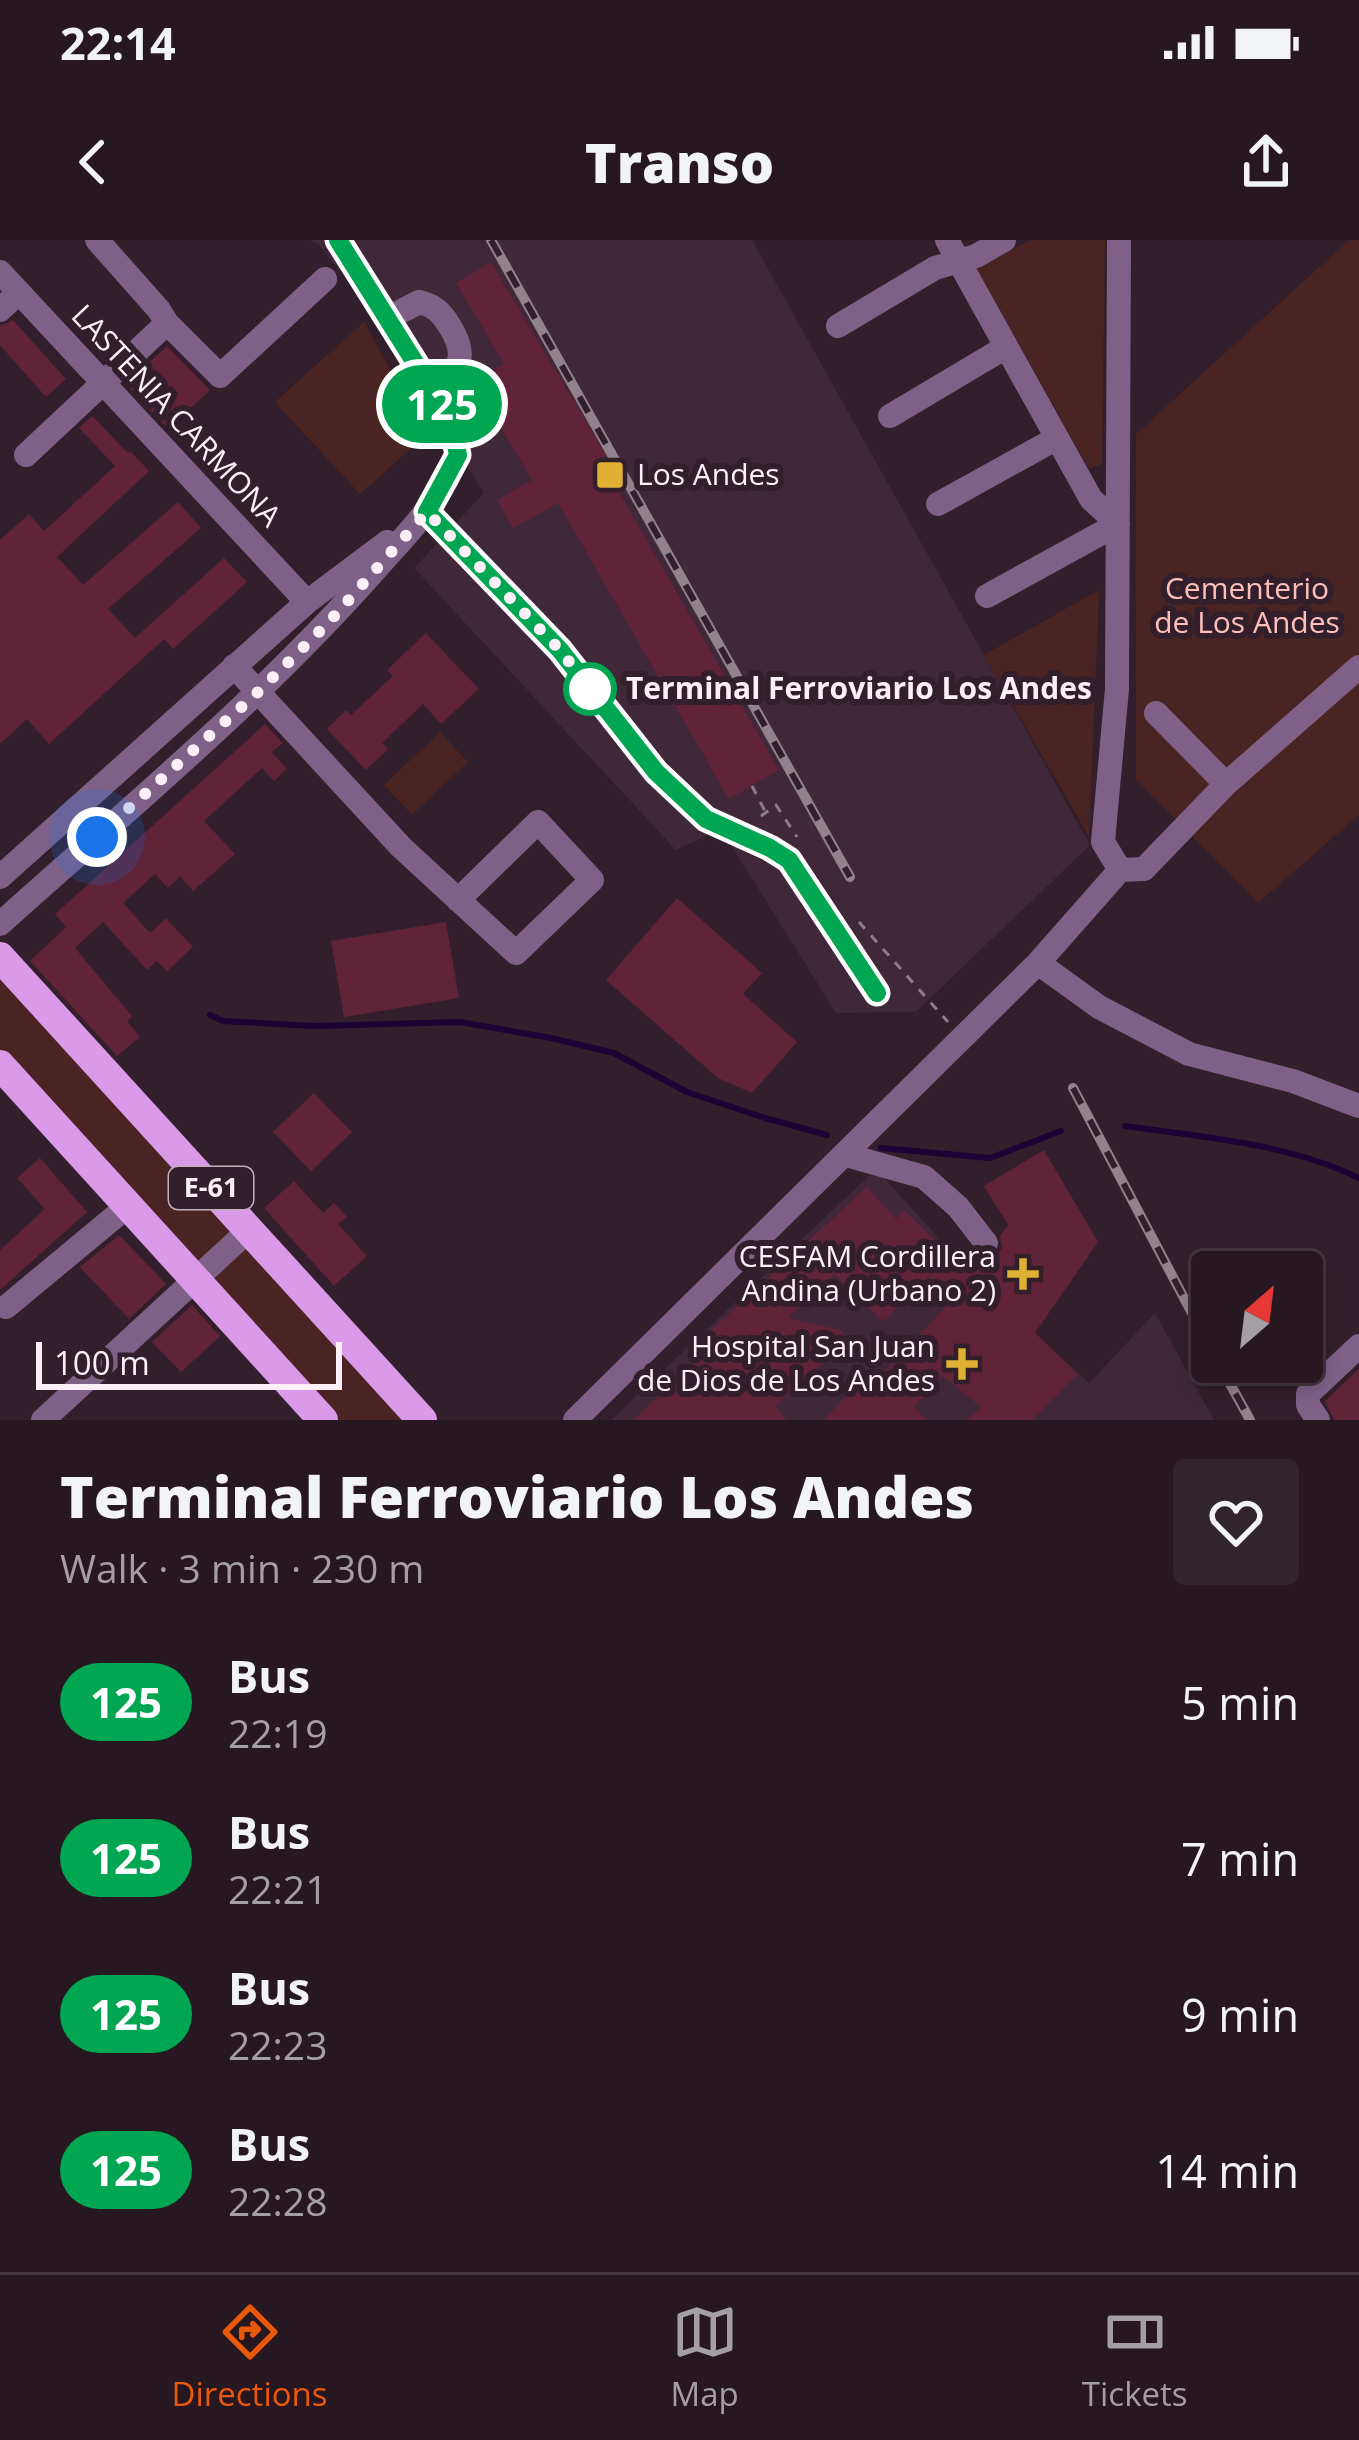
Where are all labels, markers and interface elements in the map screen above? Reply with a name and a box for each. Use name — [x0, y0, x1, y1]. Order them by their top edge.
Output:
text: 22:14 — [60, 12, 176, 73]
text: Transo — [585, 125, 774, 199]
icon: back — [60, 129, 126, 195]
icon: share — [1233, 129, 1299, 195]
street label: LASTENIA CARMONA — [63, 295, 291, 535]
line badge: 125 — [373, 365, 511, 443]
text: 125 — [406, 375, 478, 432]
place label: Los Andes — [637, 453, 780, 494]
marker: Los Andes — [594, 459, 626, 491]
park label: Cementerio de Los Andes — [1154, 567, 1340, 642]
marker: Terminal Ferroviario Los Andes — [565, 664, 615, 714]
place label: Terminal Ferroviario Los Andes — [626, 667, 1092, 708]
your location — [67, 807, 127, 867]
road number: E-61 — [169, 1167, 253, 1209]
place label: CESFAM Cordillera Andina (Urbano 2) — [739, 1235, 996, 1310]
north arrow — [1191, 1251, 1323, 1383]
map controls — [1191, 1251, 1323, 1383]
marker: CESFAM Cordillera Andina (Urbano 2) — [1007, 1258, 1039, 1290]
place label: Hospital San Juan de Dios de Los Andes — [637, 1325, 935, 1400]
scale bar — [36, 1336, 342, 1389]
text: 100 m — [54, 1340, 150, 1385]
marker: Hospital San Juan de Dios de Los Andes — [946, 1348, 978, 1380]
text: Terminal Ferroviario Los Andes — [60, 1457, 974, 1535]
button: heart — [1173, 1459, 1299, 1585]
text: Walk · 3 min · 230 m — [60, 1541, 424, 1594]
text: Bus — [228, 1645, 310, 1706]
text: 5 min — [1181, 1672, 1299, 1733]
text: 125 — [90, 1673, 162, 1730]
text: 22:19 — [228, 1706, 327, 1759]
text: Bus — [228, 1801, 310, 1862]
text: 7 min — [1181, 1828, 1299, 1889]
text: 125 — [90, 1829, 162, 1886]
text: 22:21 — [228, 1862, 327, 1915]
text: Bus — [228, 1957, 310, 2018]
text: 9 min — [1181, 1984, 1299, 2045]
text: 125 — [90, 1985, 162, 2042]
text: 22:23 — [228, 2018, 327, 2071]
text: Bus — [228, 2113, 310, 2174]
text: 14 min — [1155, 2140, 1299, 2201]
text: 125 — [90, 2141, 162, 2198]
text: 22:28 — [228, 2174, 327, 2227]
tab: Directions — [172, 2299, 328, 2416]
tab: Map — [671, 2299, 739, 2416]
tab: Tickets — [1082, 2299, 1187, 2416]

